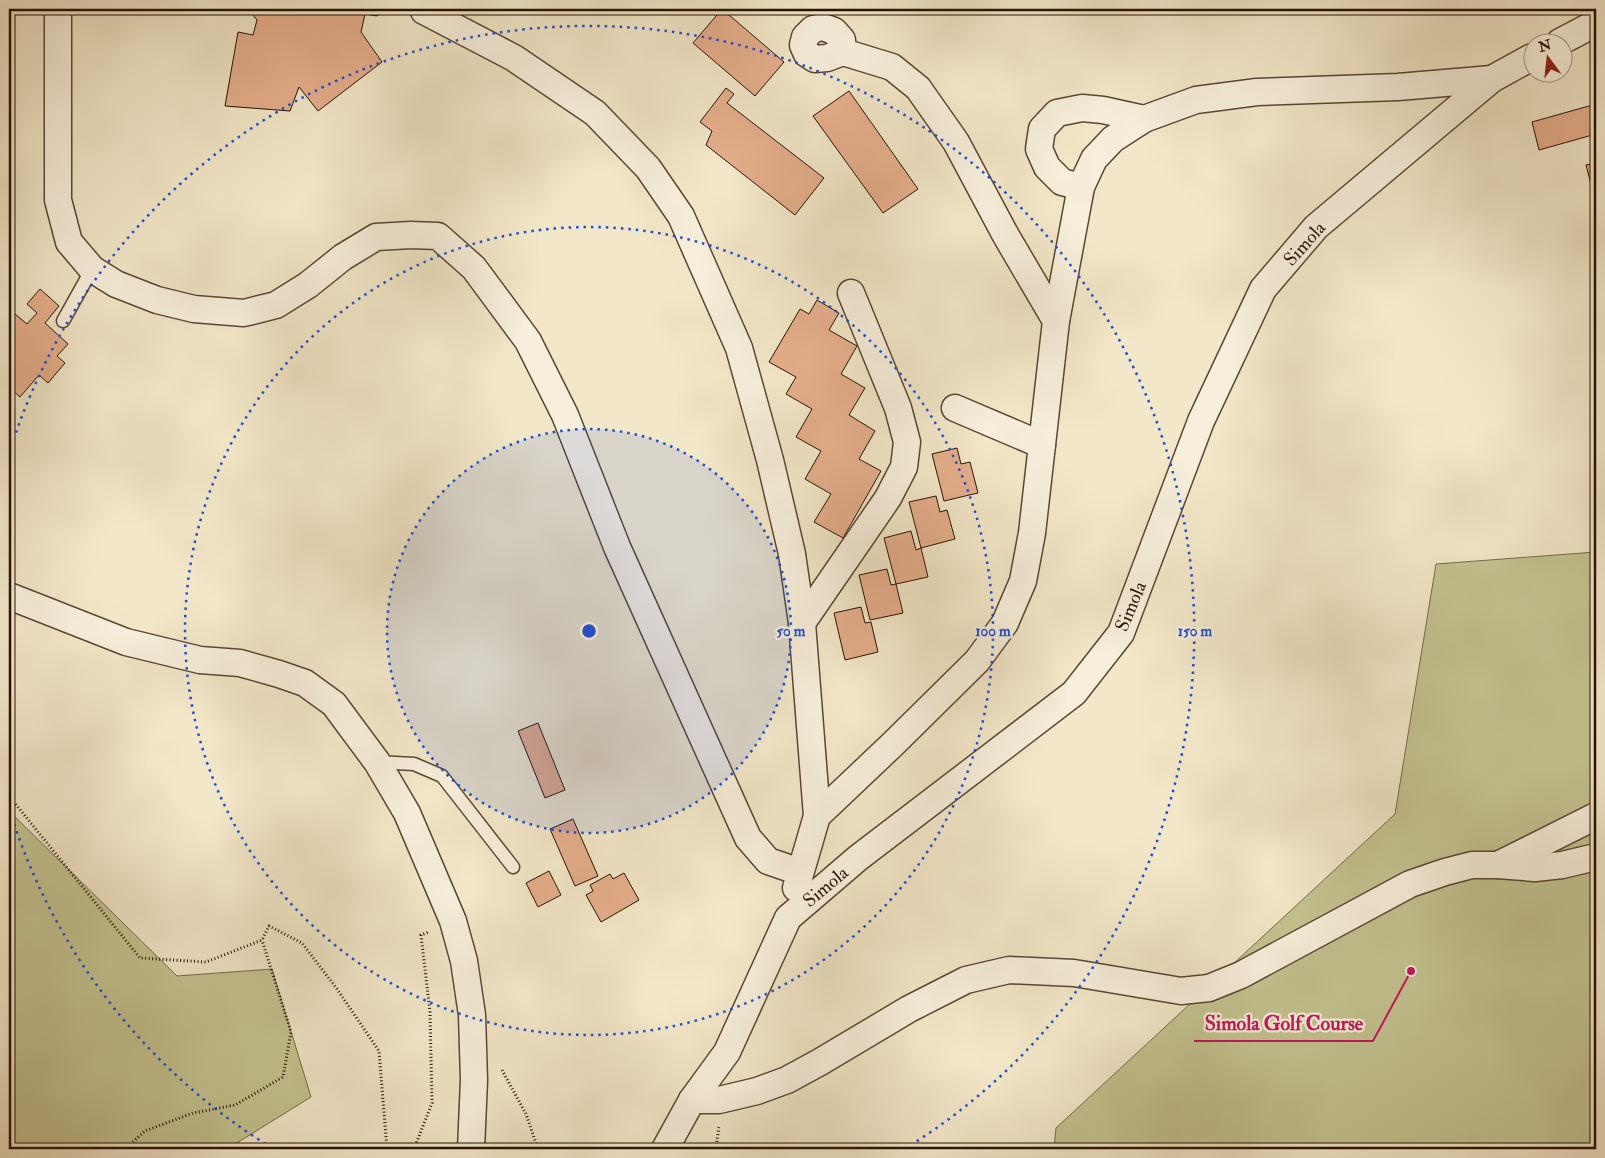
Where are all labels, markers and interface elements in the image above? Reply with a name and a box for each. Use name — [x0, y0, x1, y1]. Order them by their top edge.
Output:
north arrow — [1522, 32, 1572, 82]
text: N — [1536, 36, 1553, 56]
street label: Simola — [1278, 216, 1331, 271]
street label: Simola — [1110, 578, 1152, 635]
centre of rings — [580, 622, 598, 640]
text: 50 m — [777, 622, 806, 641]
text: 100 m — [975, 622, 1011, 641]
text: 150 m — [1178, 622, 1212, 641]
street label: Simola — [798, 861, 853, 913]
callout: Simola Golf Course — [1194, 1006, 1373, 1041]
text: Simola Golf Course — [1205, 1011, 1364, 1036]

